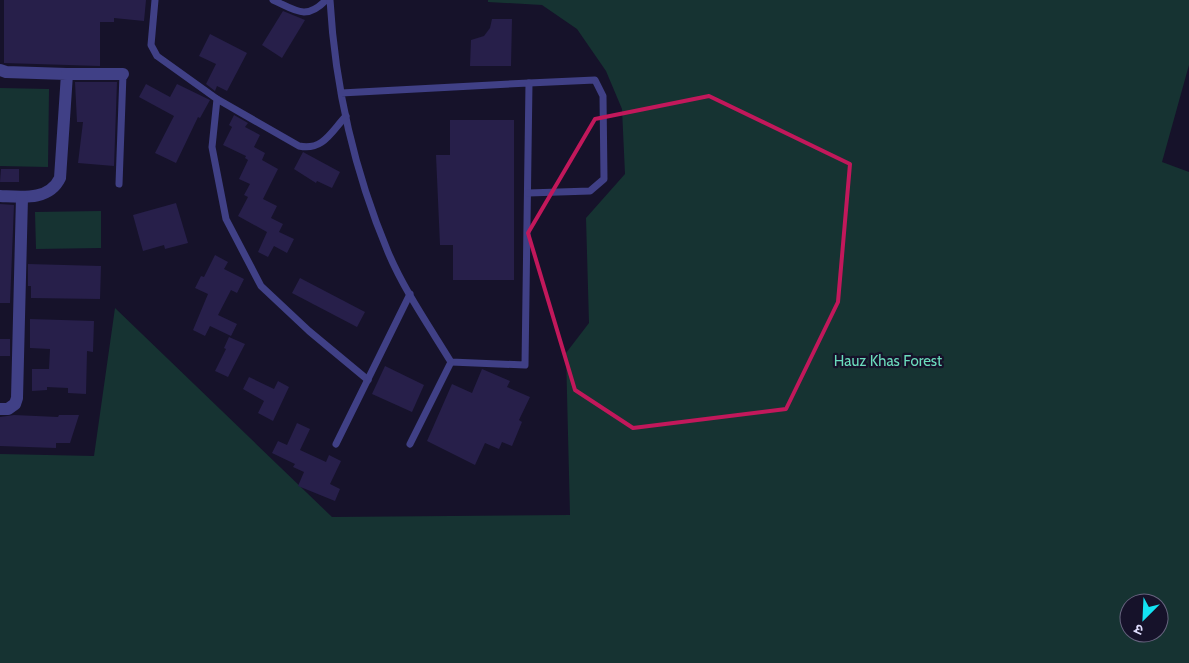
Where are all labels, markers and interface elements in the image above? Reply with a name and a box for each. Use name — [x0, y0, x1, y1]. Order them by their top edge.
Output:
park label: Hauz Khas Forest — [834, 352, 942, 370]
north arrow — [1119, 593, 1169, 643]
text: उ — [1131, 620, 1146, 640]

